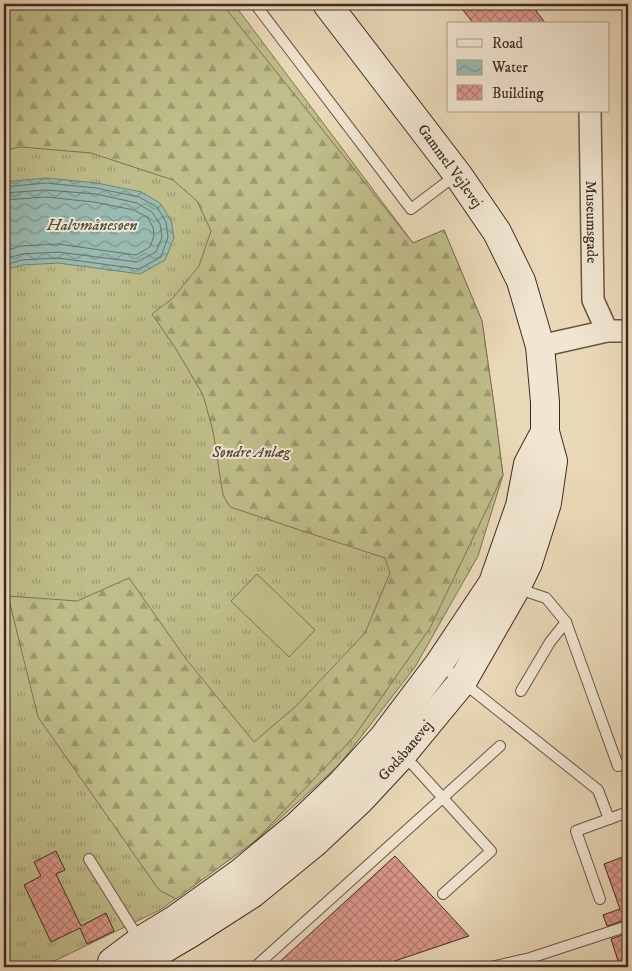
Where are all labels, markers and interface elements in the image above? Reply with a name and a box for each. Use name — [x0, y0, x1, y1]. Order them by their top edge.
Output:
legend — [447, 22, 610, 112]
text: Road — [492, 34, 524, 53]
text: Water — [491, 58, 528, 77]
text: Building — [492, 84, 544, 103]
street label: Gammel Vejlevej — [413, 120, 487, 212]
street label: Museumsgade — [582, 180, 602, 264]
water label: Halvmånesøen — [46, 215, 137, 235]
park label: Søndre Anlæg — [211, 443, 292, 462]
street label: Godsbanevej — [374, 716, 436, 784]

